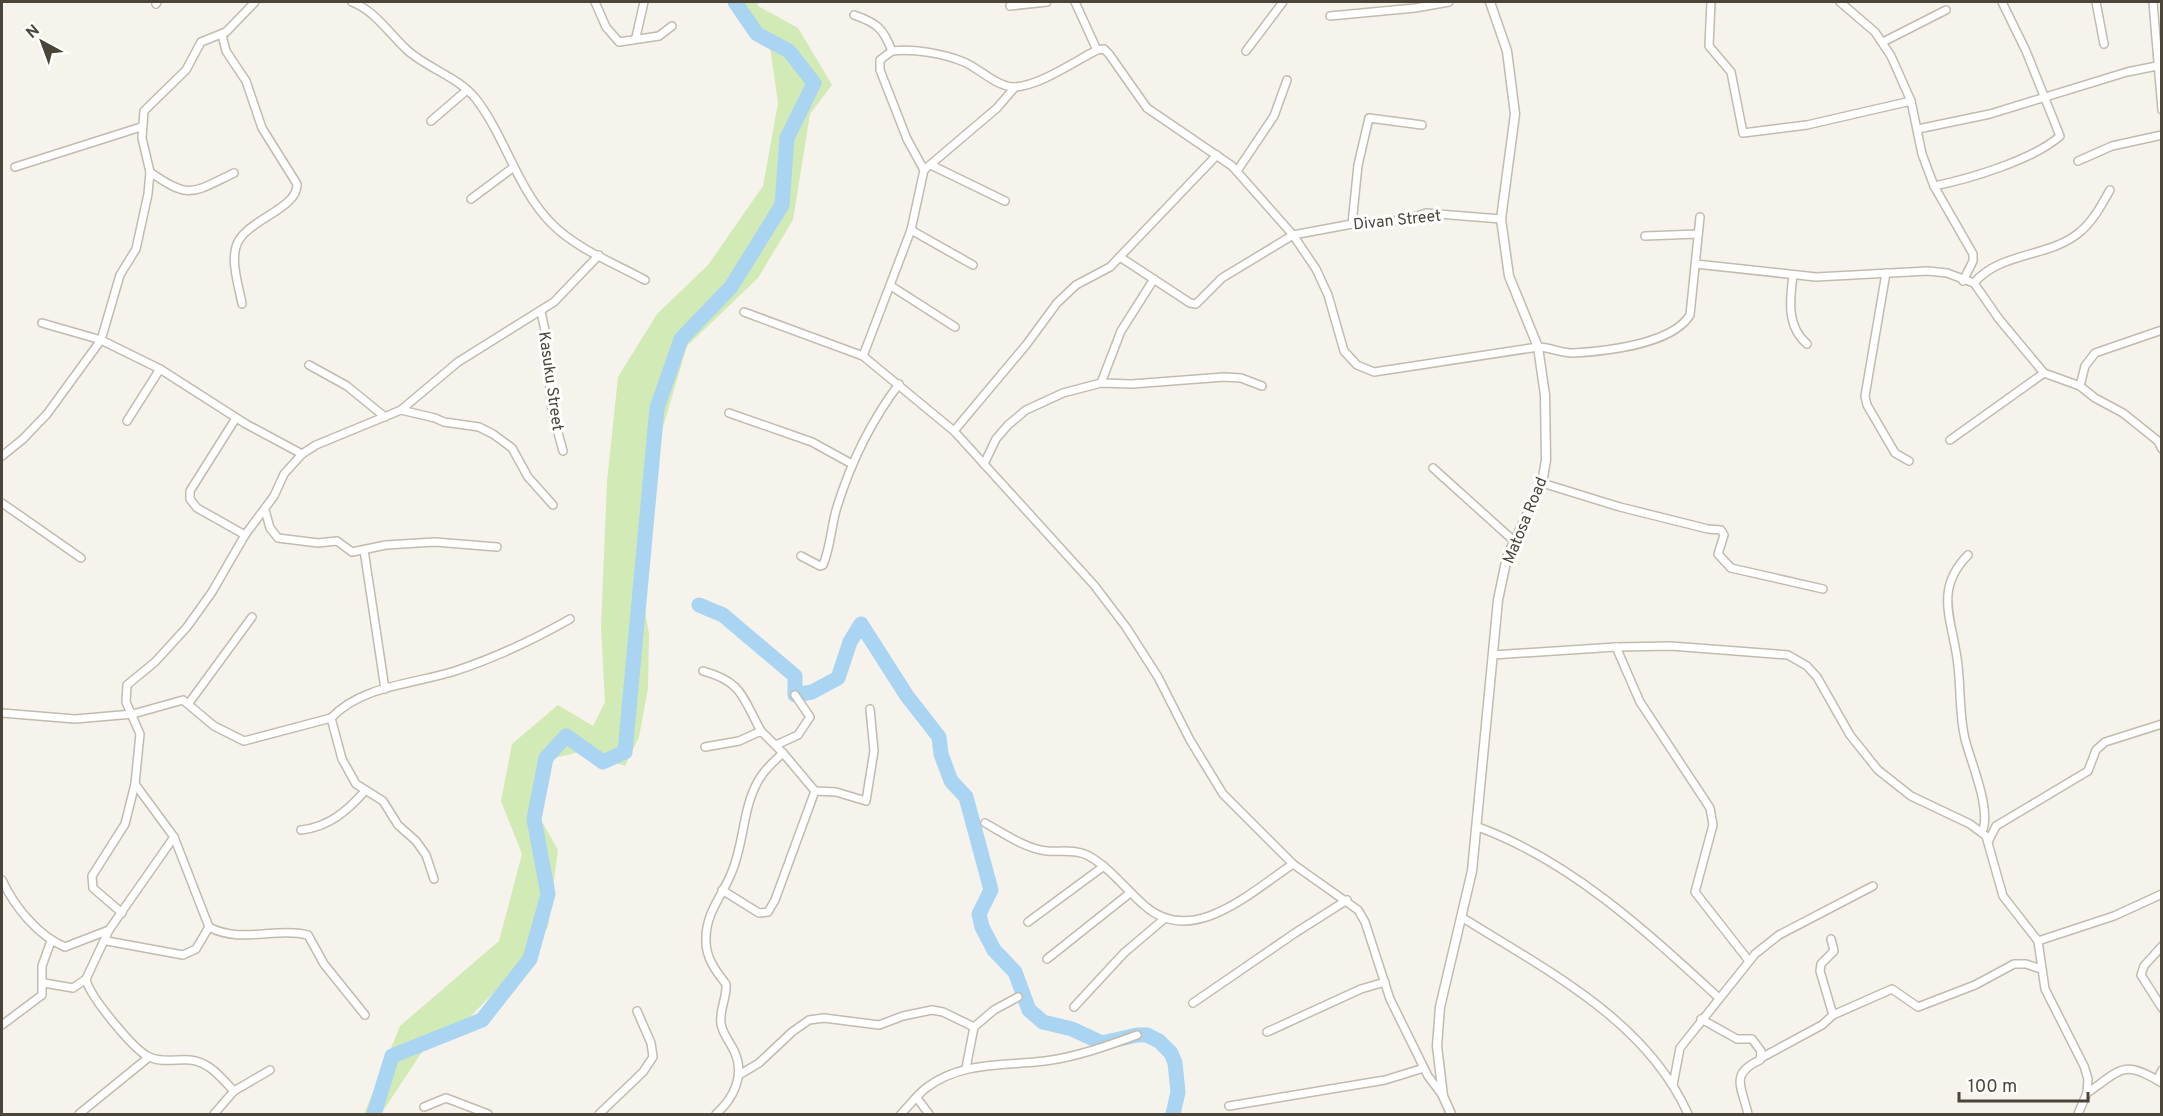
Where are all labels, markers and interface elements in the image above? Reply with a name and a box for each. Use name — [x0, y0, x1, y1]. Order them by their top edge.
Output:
north arrow — [12, 12, 72, 72]
text: N — [23, 21, 44, 44]
street label: Divan Street — [1352, 206, 1442, 236]
street label: Kasuku Street — [533, 330, 567, 432]
street label: Matosa Road — [1499, 474, 1552, 567]
scale bar — [1959, 1065, 2088, 1103]
text: 100 m — [1968, 1076, 2017, 1099]

